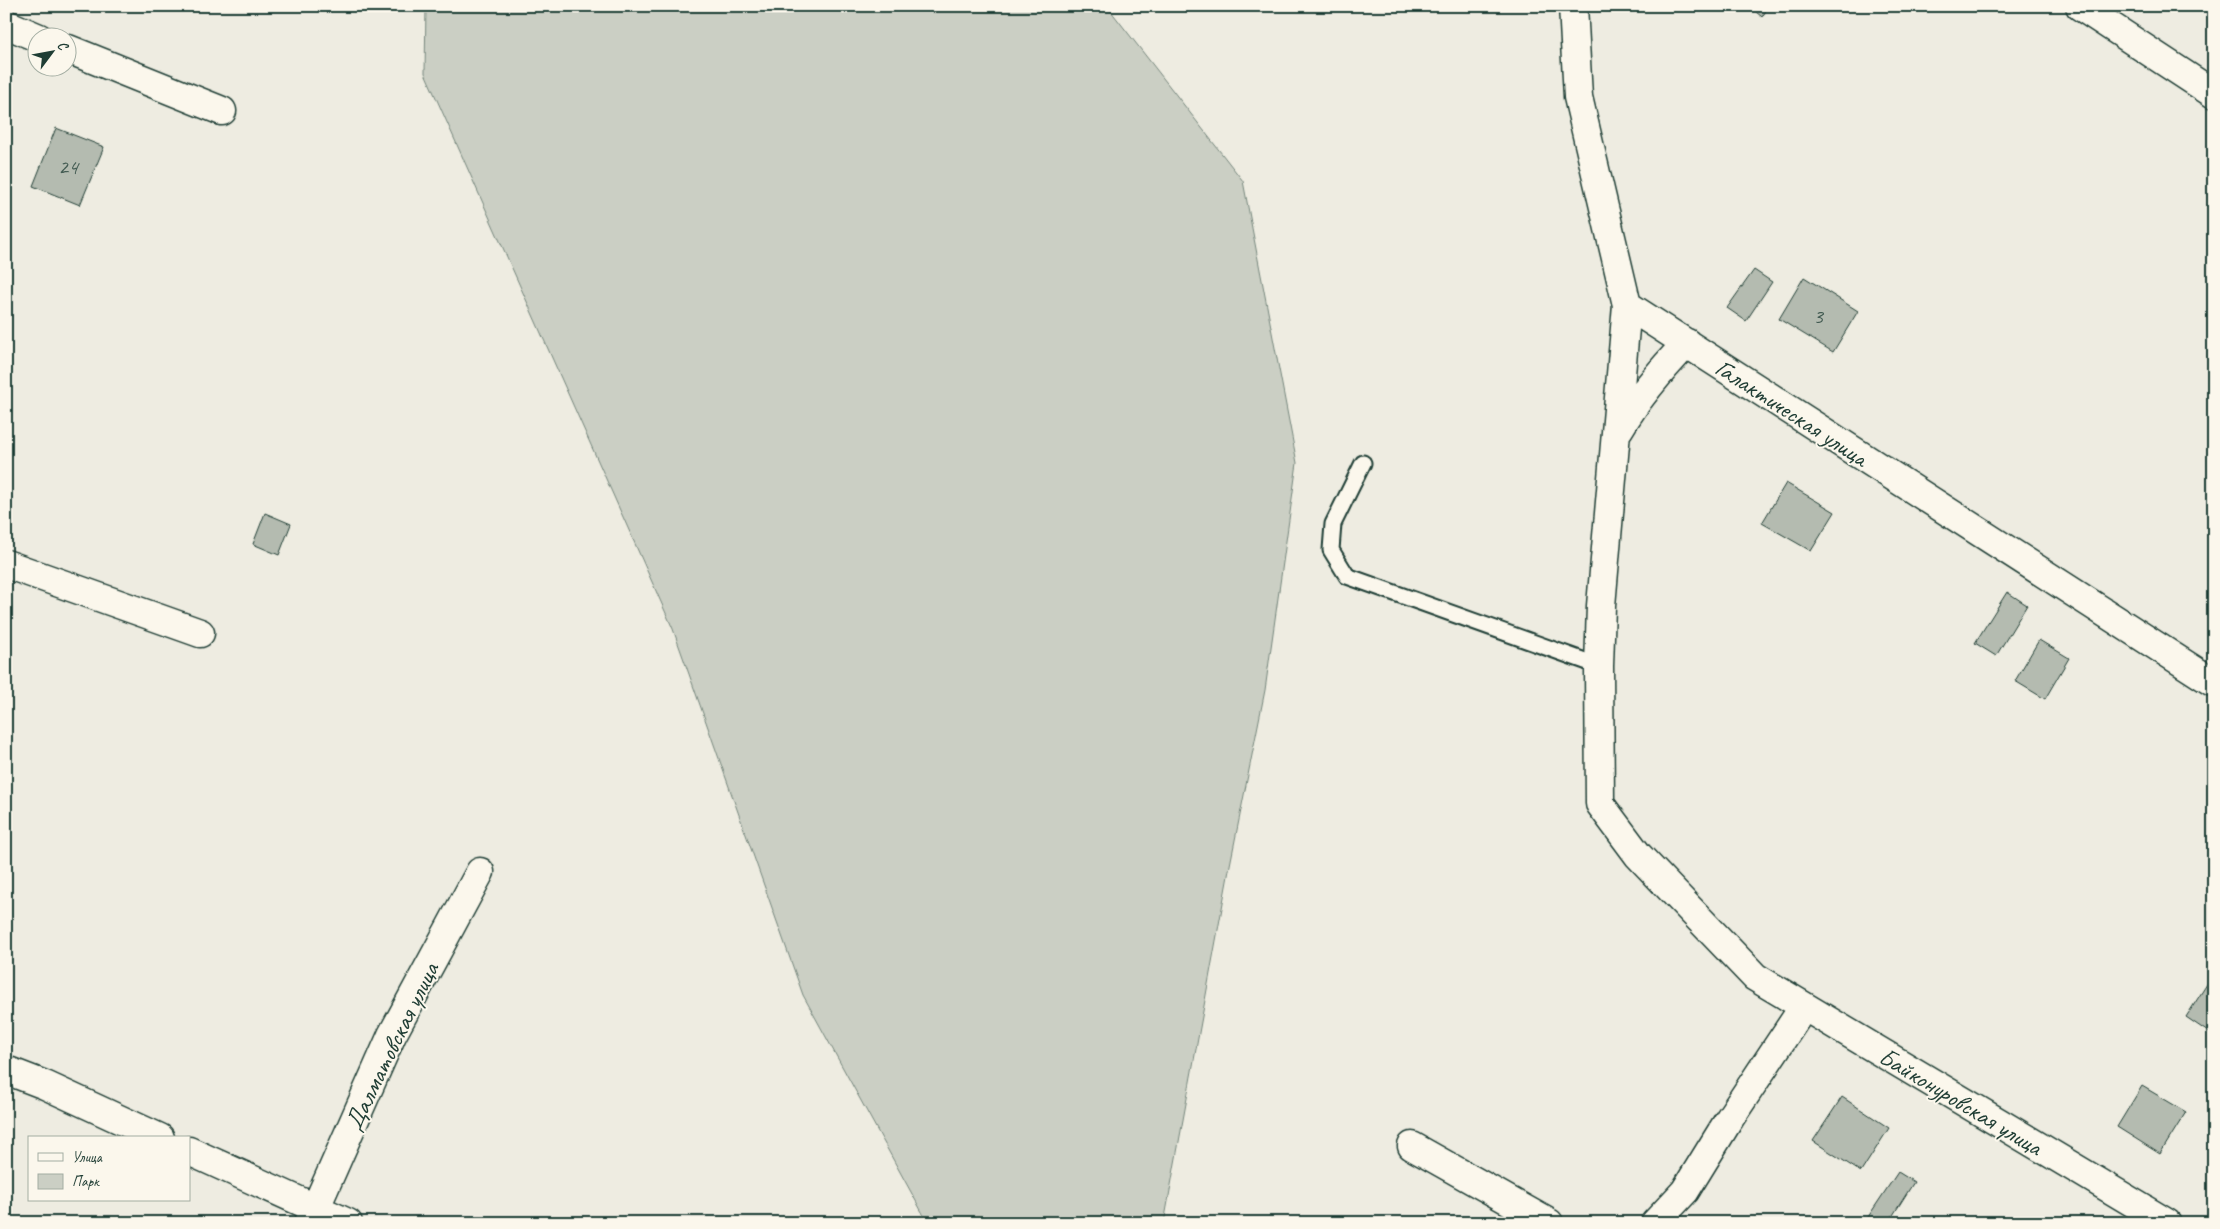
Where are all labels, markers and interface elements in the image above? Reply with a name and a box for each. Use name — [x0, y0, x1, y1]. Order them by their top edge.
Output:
north arrow — [28, 28, 78, 78]
text: С — [54, 38, 73, 55]
house number: 24 — [58, 153, 80, 181]
house number: 3 — [1813, 302, 1825, 330]
street label: Галактическая улица — [1709, 352, 1876, 476]
street label: Далматовская улица — [338, 956, 447, 1135]
street label: Байконуровская улица — [1873, 1041, 2050, 1164]
legend — [28, 1136, 190, 1202]
text: Улица — [72, 1148, 103, 1167]
text: Парк — [72, 1172, 100, 1191]

